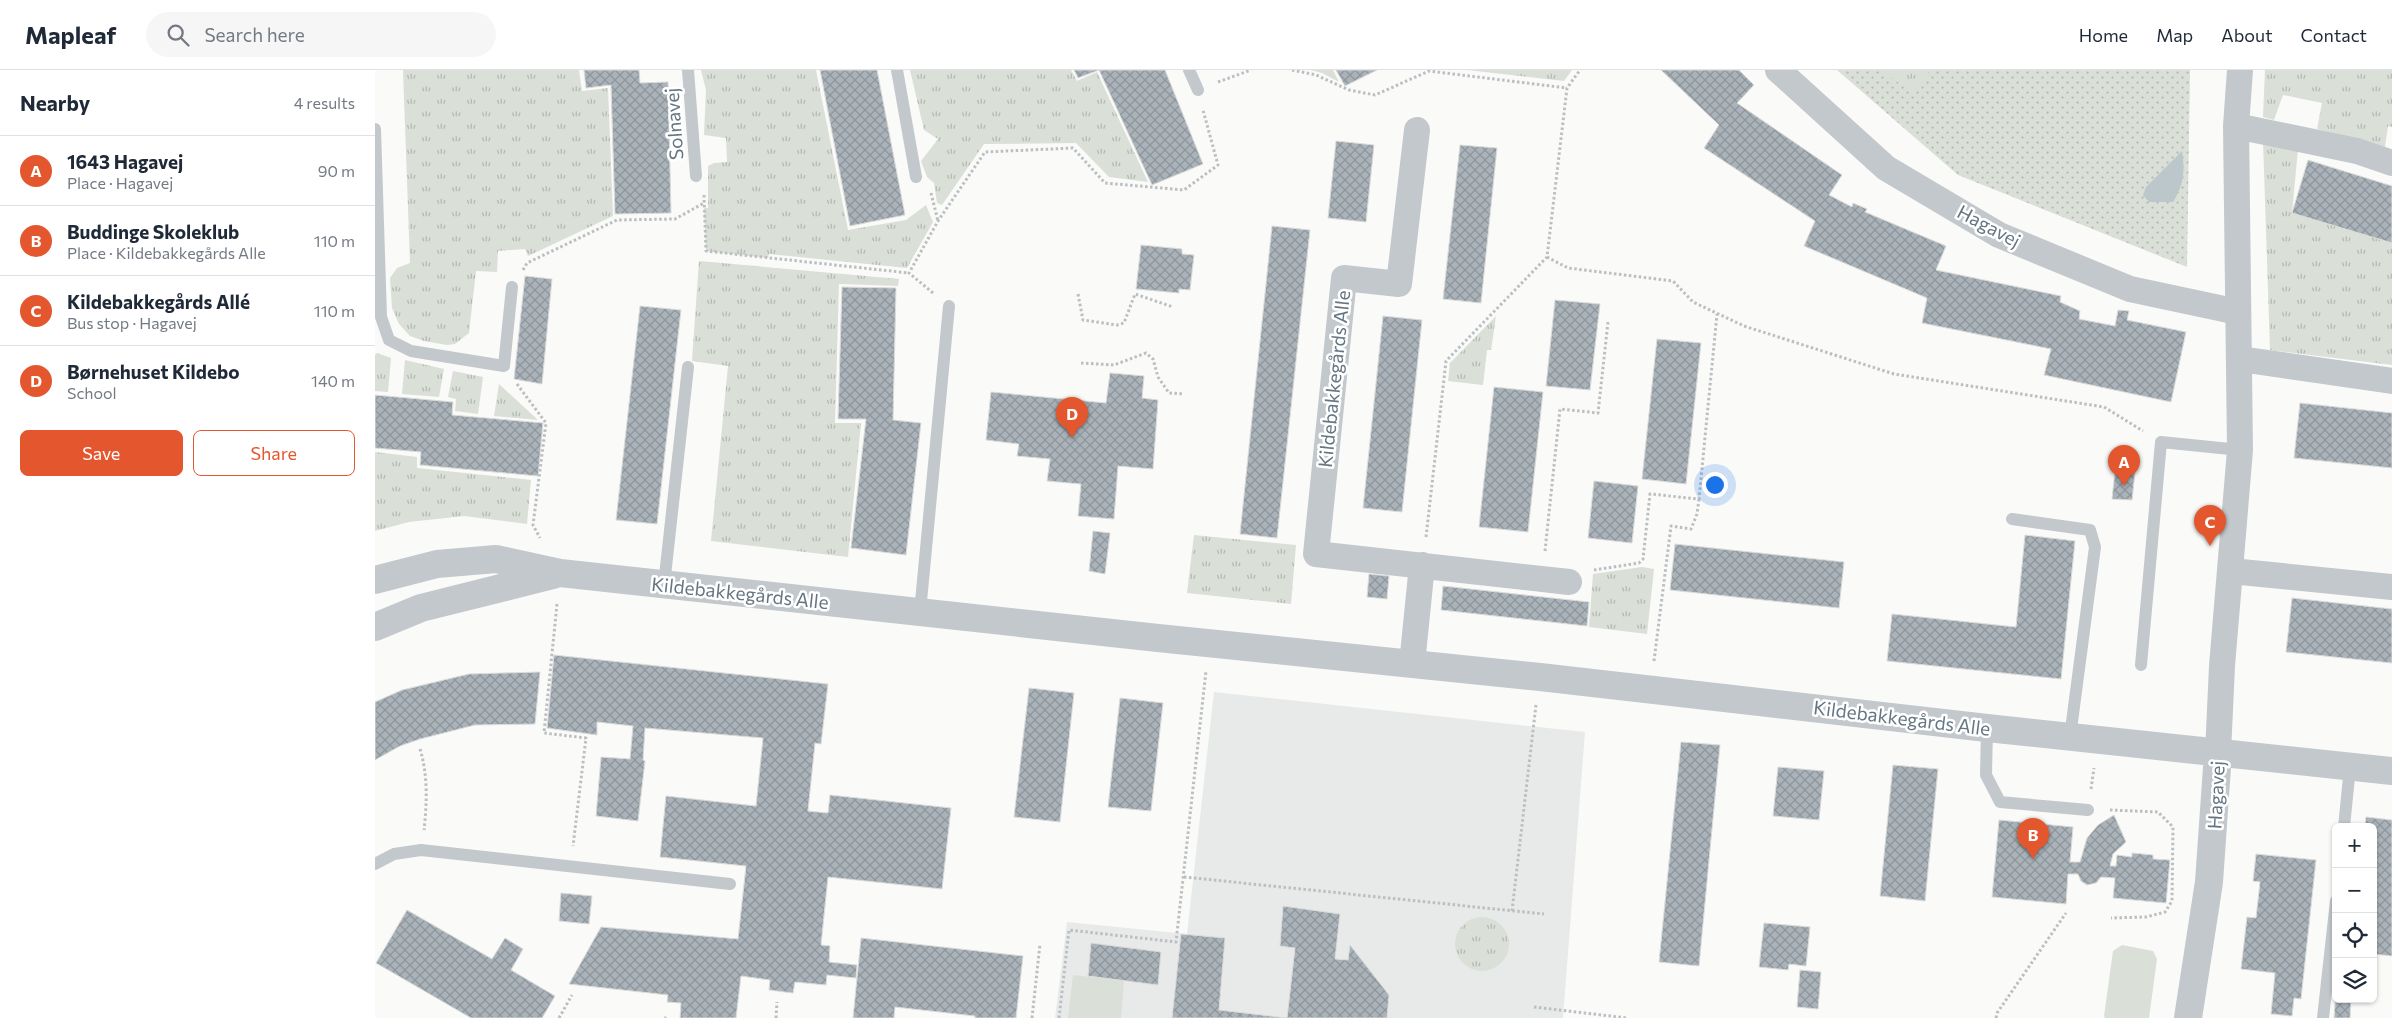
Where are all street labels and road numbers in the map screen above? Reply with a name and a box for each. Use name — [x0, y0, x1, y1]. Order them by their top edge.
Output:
street label: Solnavej — [660, 87, 687, 161]
street label: Hagavej — [1954, 199, 2025, 252]
street label: Kildebakkegårds Alle — [1313, 289, 1354, 469]
street label: Kildebakkegårds Alle — [650, 572, 830, 613]
street label: Kildebakkegårds Alle — [1812, 695, 1992, 740]
street label: Hagavej — [2202, 760, 2229, 830]

